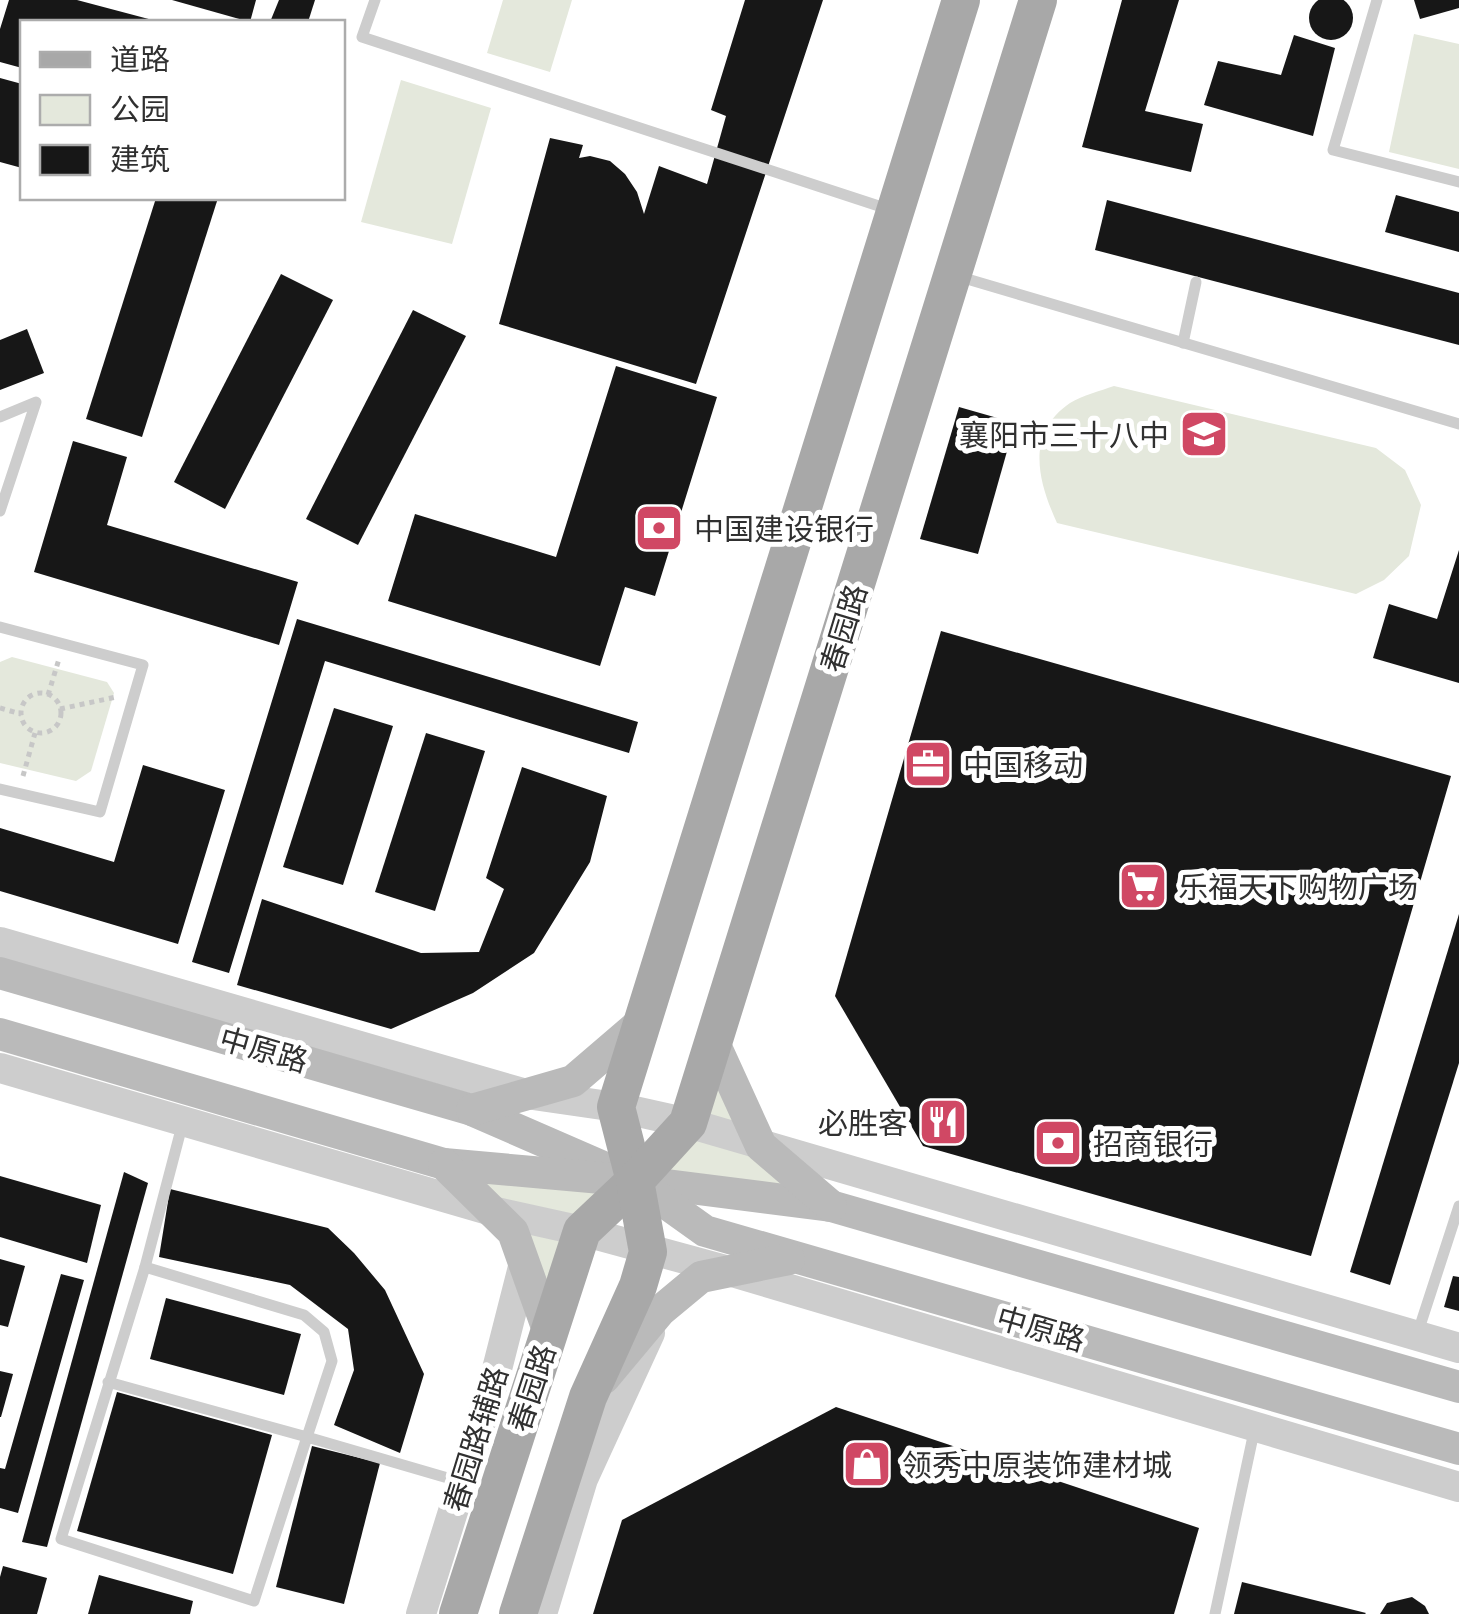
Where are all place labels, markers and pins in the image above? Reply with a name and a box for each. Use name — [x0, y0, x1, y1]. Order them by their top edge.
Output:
school or university icon: 襄阳市三十八中 — [1178, 408, 1230, 460]
place label: 襄阳市三十八中 — [959, 415, 1169, 454]
bank icon: 中国建设银行 — [633, 502, 685, 554]
place label: 中国建设银行 — [694, 509, 874, 548]
office icon: 中国移动 — [902, 738, 954, 790]
place label: 中国移动 — [963, 745, 1083, 784]
supermarket icon: 乐福天下购物广场 — [1117, 860, 1169, 912]
place label: 乐福天下购物广场 — [1178, 867, 1418, 906]
restaurant icon: 必胜客 — [917, 1096, 969, 1148]
place label: 必胜客 — [818, 1103, 908, 1142]
bank icon: 招商银行 — [1032, 1117, 1084, 1169]
place label: 招商银行 — [1093, 1124, 1213, 1163]
shop icon: 领秀中原装饰建材城 — [841, 1438, 893, 1490]
place label: 领秀中原装饰建材城 — [902, 1445, 1172, 1484]

